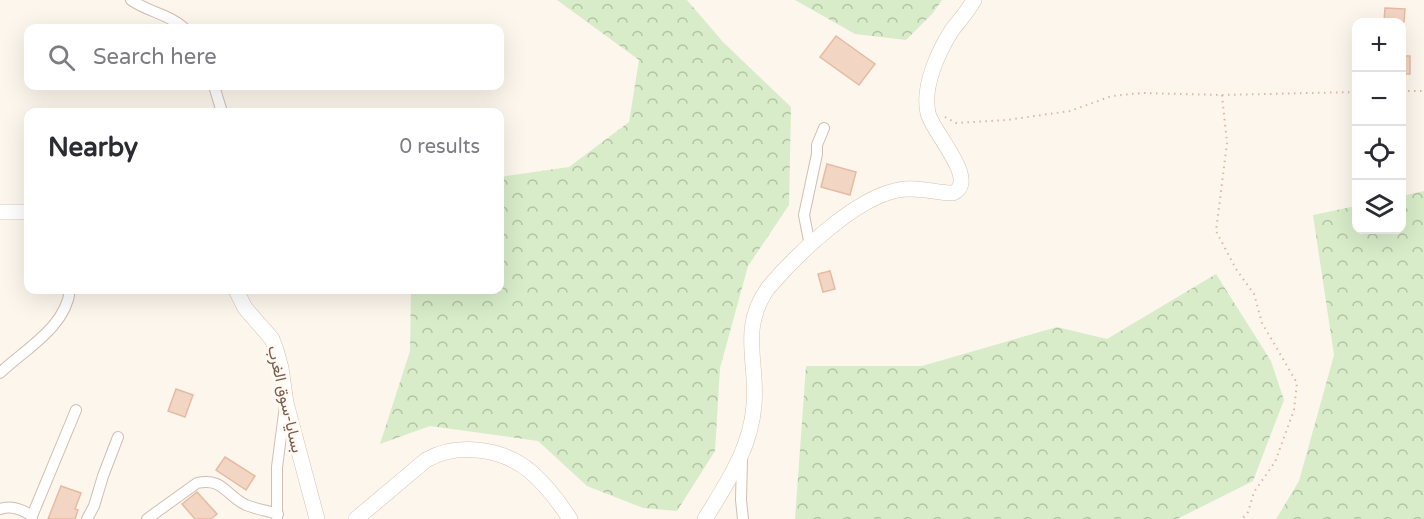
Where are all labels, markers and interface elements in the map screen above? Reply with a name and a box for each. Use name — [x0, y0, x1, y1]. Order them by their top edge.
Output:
map controls — [1352, 18, 1406, 234]
button: + — [1352, 18, 1406, 72]
search box — [24, 24, 504, 90]
icon: search — [45, 41, 78, 74]
text: Search here — [93, 44, 217, 70]
button: − — [1352, 72, 1406, 126]
button: locate — [1352, 126, 1406, 180]
text: Nearby — [48, 132, 138, 163]
text: 0 results — [400, 135, 480, 159]
button: layers — [1352, 180, 1406, 234]
street label: بسايا-سوق الغرب — [263, 344, 307, 455]

